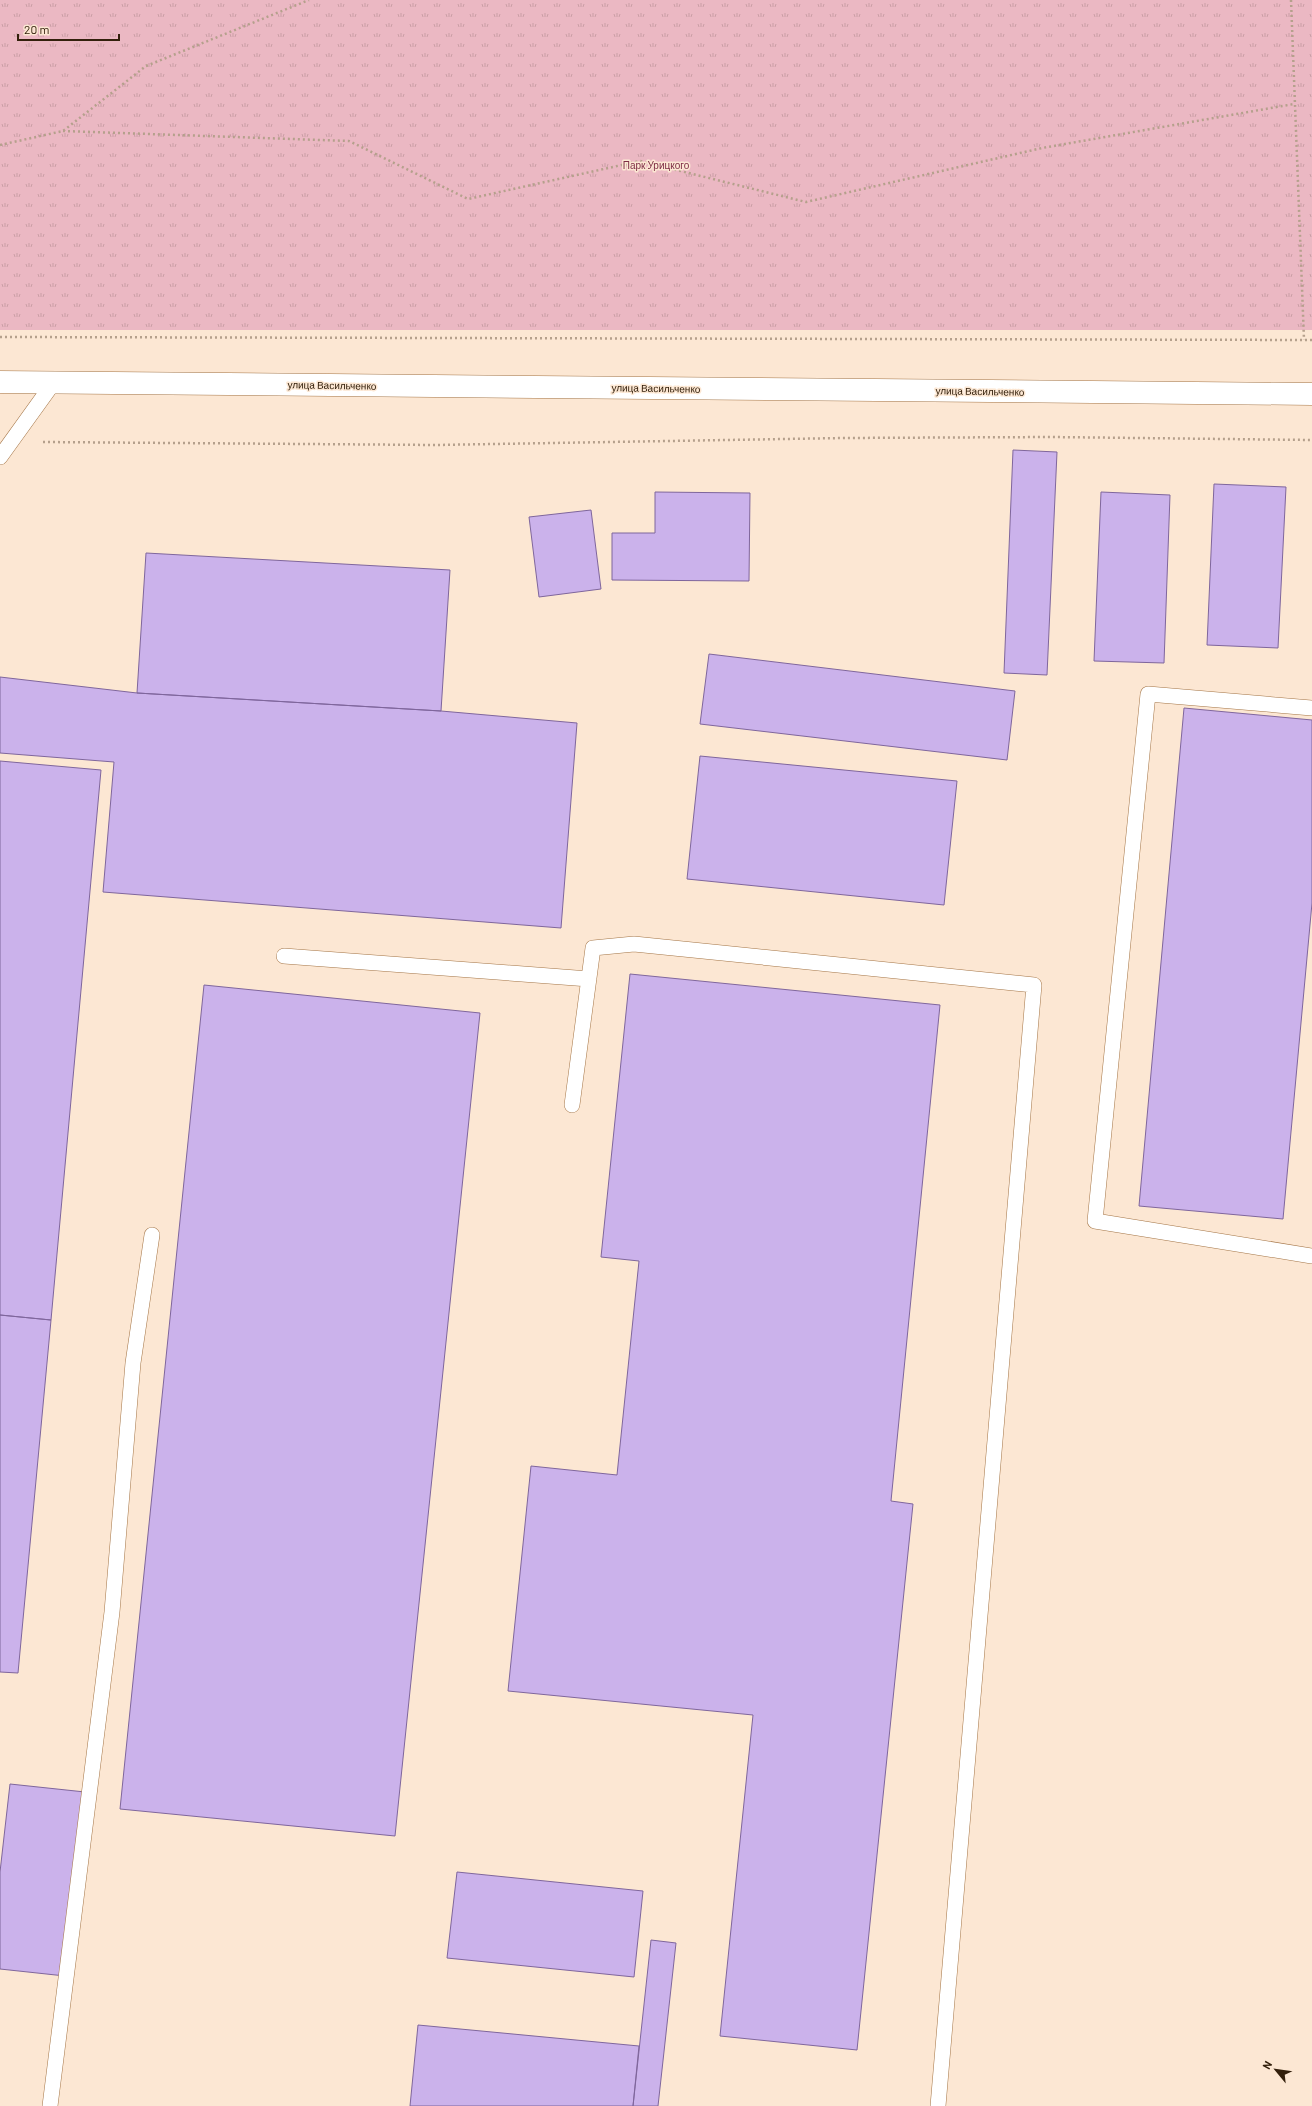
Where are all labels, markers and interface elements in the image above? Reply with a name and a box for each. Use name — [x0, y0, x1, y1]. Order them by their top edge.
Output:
scale bar — [18, 16, 119, 42]
text: 20 m — [24, 22, 50, 36]
park label: Парк Урицкого — [623, 159, 690, 171]
street label: улица Васильченко — [287, 378, 377, 392]
street label: улица Васильченко — [611, 381, 701, 395]
street label: улица Васильченко — [935, 384, 1025, 398]
north arrow — [1256, 2050, 1296, 2090]
text: N — [1259, 2059, 1274, 2071]

